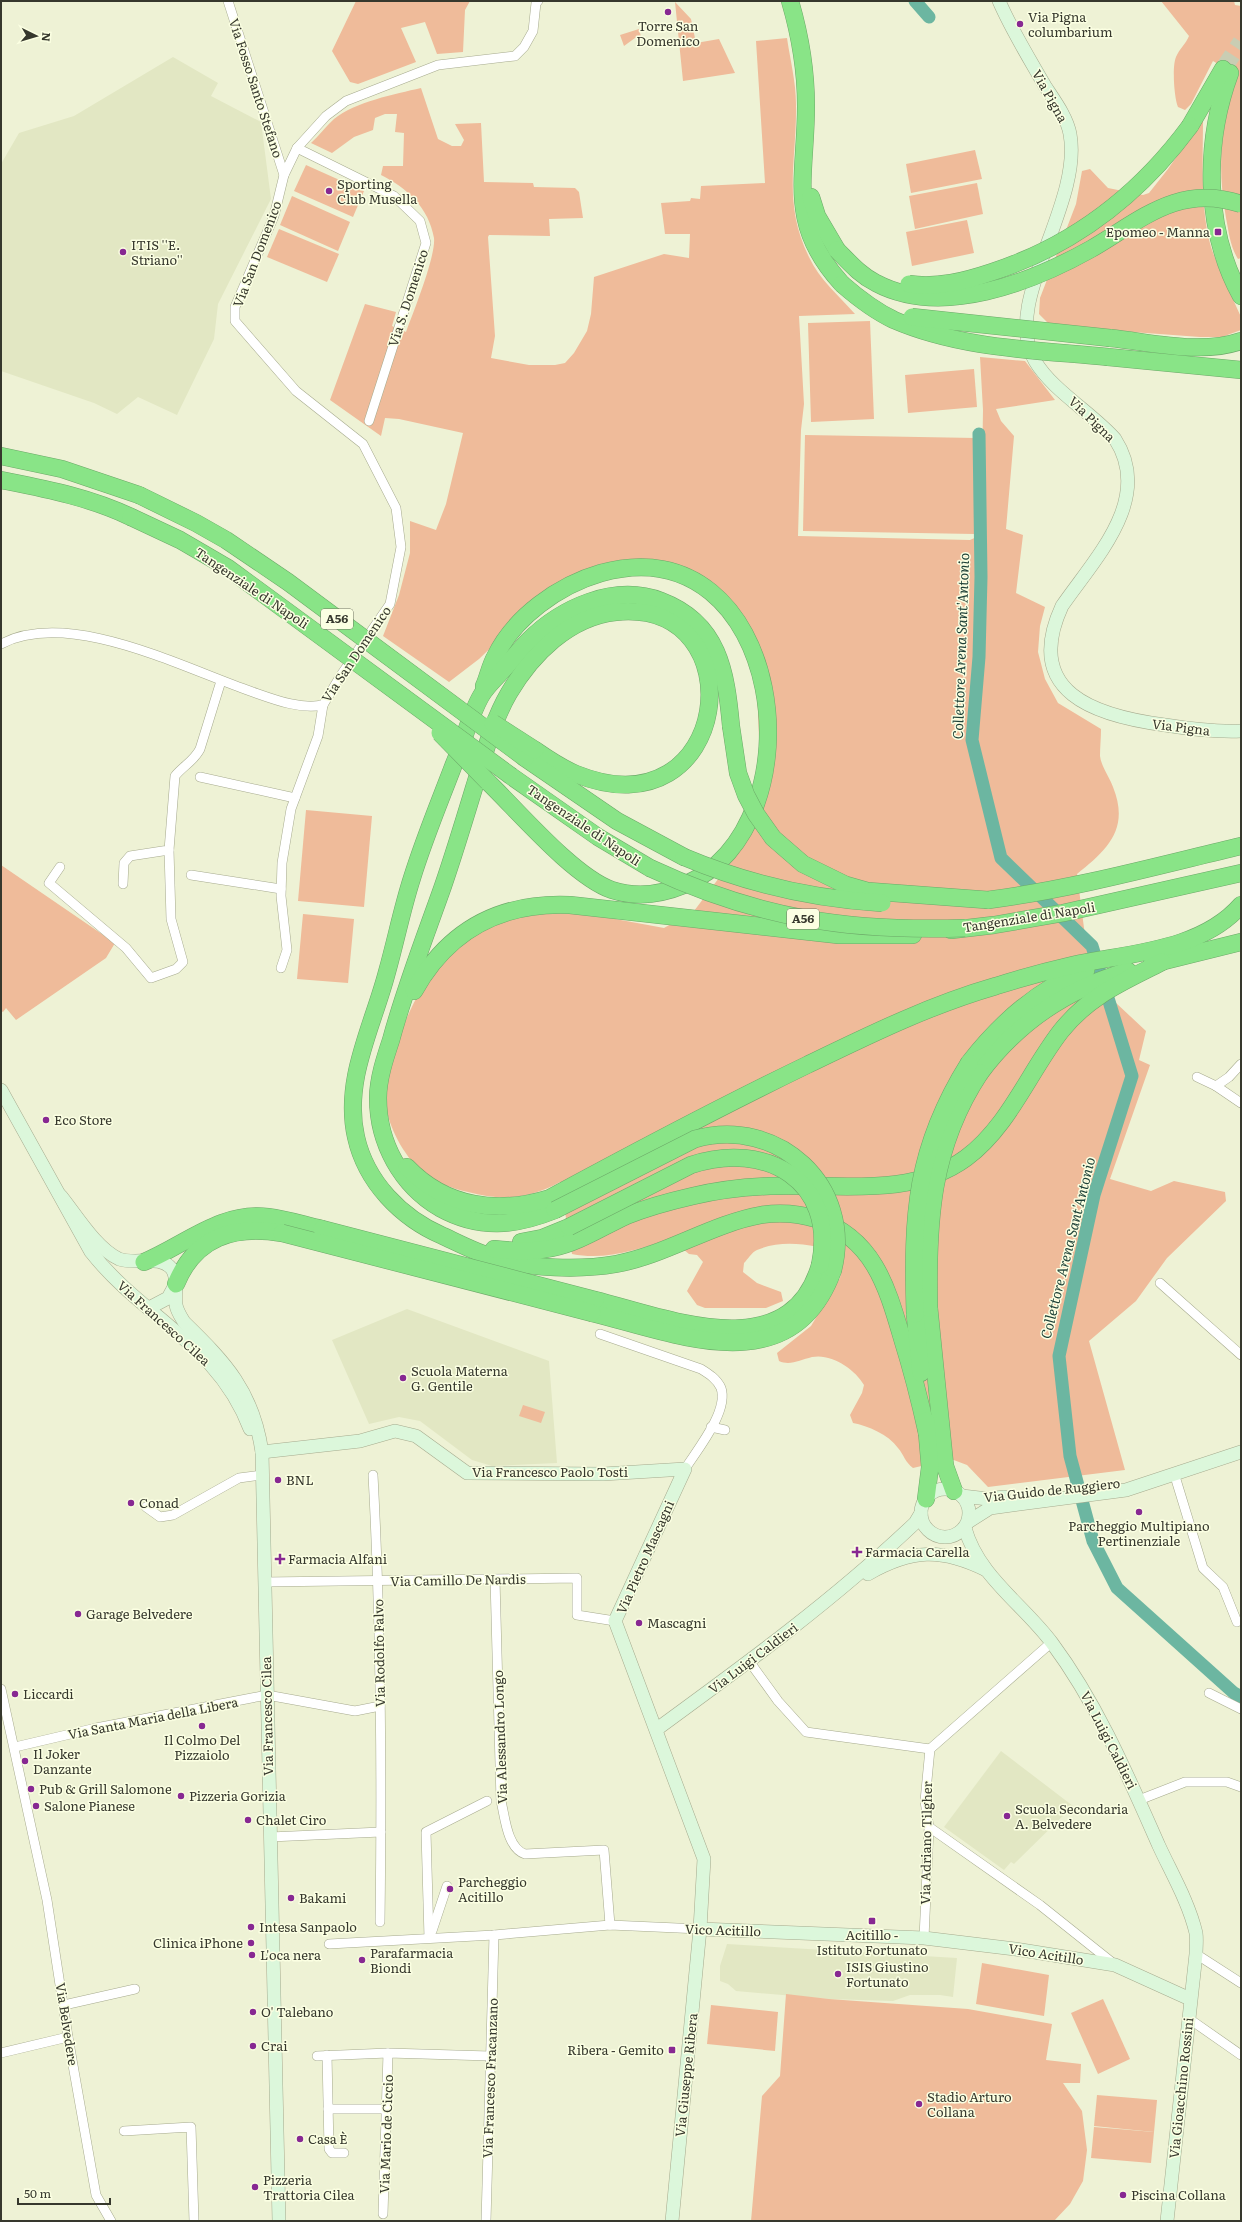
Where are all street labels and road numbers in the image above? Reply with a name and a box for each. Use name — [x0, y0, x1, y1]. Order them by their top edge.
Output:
street label: Via Fosso Santo Stefano — [225, 16, 288, 160]
street label: Via Pigna — [1028, 66, 1073, 126]
street label: Via San Domenico — [227, 197, 286, 310]
street label: Via S. Domenico — [383, 246, 432, 349]
street label: Via Pigna — [1065, 392, 1120, 446]
street label: Tangenziale di Napoli — [192, 542, 314, 633]
street label: Via San Domenico — [316, 601, 395, 706]
road number: A56 — [321, 609, 353, 629]
street label: Via Pigna — [1151, 714, 1211, 739]
street label: Tangenziale di Napoli — [524, 779, 646, 870]
street label: Tangenziale di Napoli — [961, 897, 1097, 936]
road number: A56 — [787, 909, 819, 929]
street label: Via Francesco Cilea — [114, 1276, 215, 1370]
street label: Via Francesco Paolo Tosti — [472, 1462, 629, 1481]
street label: Via Guido de Ruggiero — [983, 1473, 1121, 1506]
street label: Via Pietro Mascagni — [611, 1496, 678, 1617]
street label: Via Camillo De Nardis — [390, 1569, 526, 1590]
street label: Via Rodolfo Falvo — [368, 1598, 389, 1707]
street label: Via Luigi Caldieri — [704, 1617, 802, 1698]
street label: Via Francesco Cilea — [256, 1656, 277, 1776]
street label: Via Alessandro Longo — [488, 1669, 511, 1804]
street label: Via Luigi Caldieri — [1077, 1687, 1143, 1793]
street label: Via Santa Maria della Libera — [66, 1692, 240, 1743]
street label: Via Adriano Tilgher — [915, 1780, 936, 1905]
street label: Vico Acitillo — [685, 1919, 762, 1940]
street label: Vico Acitillo — [1007, 1938, 1086, 1969]
street label: Via Belvedere — [52, 1981, 83, 2067]
street label: Via Francesco Fracanzano — [477, 1997, 502, 2158]
street label: Via Giuseppe Ribera — [670, 2012, 701, 2138]
street label: Via Gioacchino Rossini — [1164, 2016, 1197, 2160]
street label: Via Mario de Ciccio — [374, 2074, 397, 2194]

